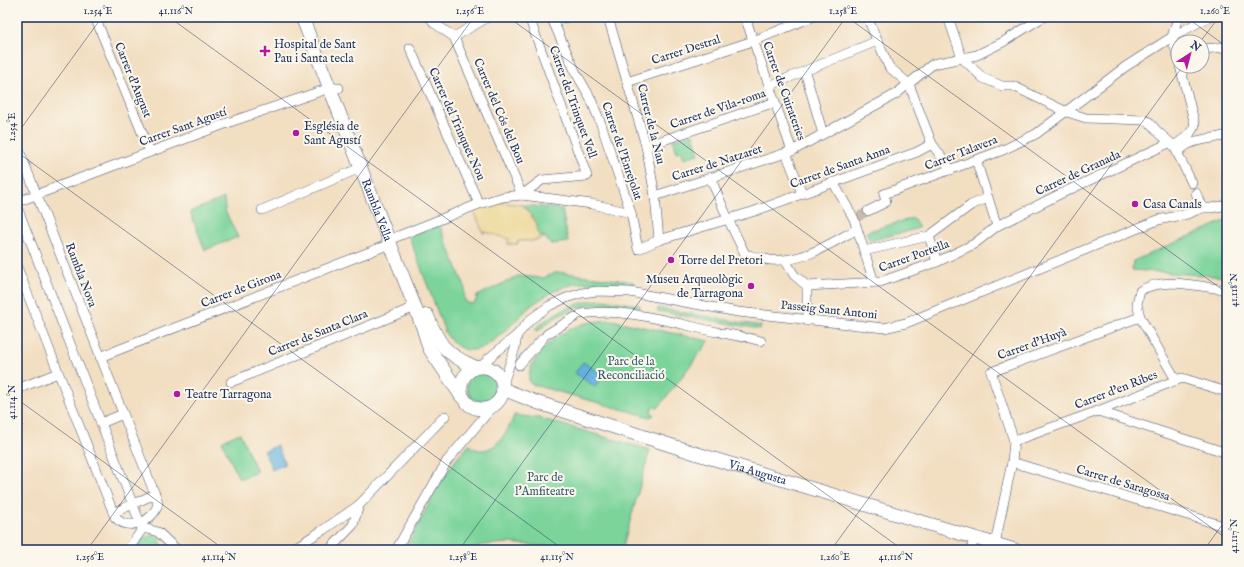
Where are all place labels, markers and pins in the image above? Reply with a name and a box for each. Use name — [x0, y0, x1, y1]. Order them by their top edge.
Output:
place label: Hospital de Sant Pau i Santa tecla — [274, 37, 356, 66]
marker: Hospital de Sant Pau i Santa tecla — [259, 45, 271, 57]
place label: Església de Sant Agustí — [304, 119, 362, 148]
marker: Església de Sant Agustí — [291, 128, 301, 138]
place label: Casa Canals — [1143, 197, 1202, 212]
marker: Casa Canals — [1130, 199, 1140, 209]
place label: Torre del Pretori — [679, 253, 763, 268]
marker: Torre del Pretori — [666, 255, 676, 265]
place label: Museu Arqueològic de Tarragona — [646, 272, 744, 301]
marker: Museu Arqueològic de Tarragona — [746, 281, 756, 291]
place label: Teatre Tarragona — [185, 387, 272, 402]
marker: Teatre Tarragona — [172, 389, 182, 399]

